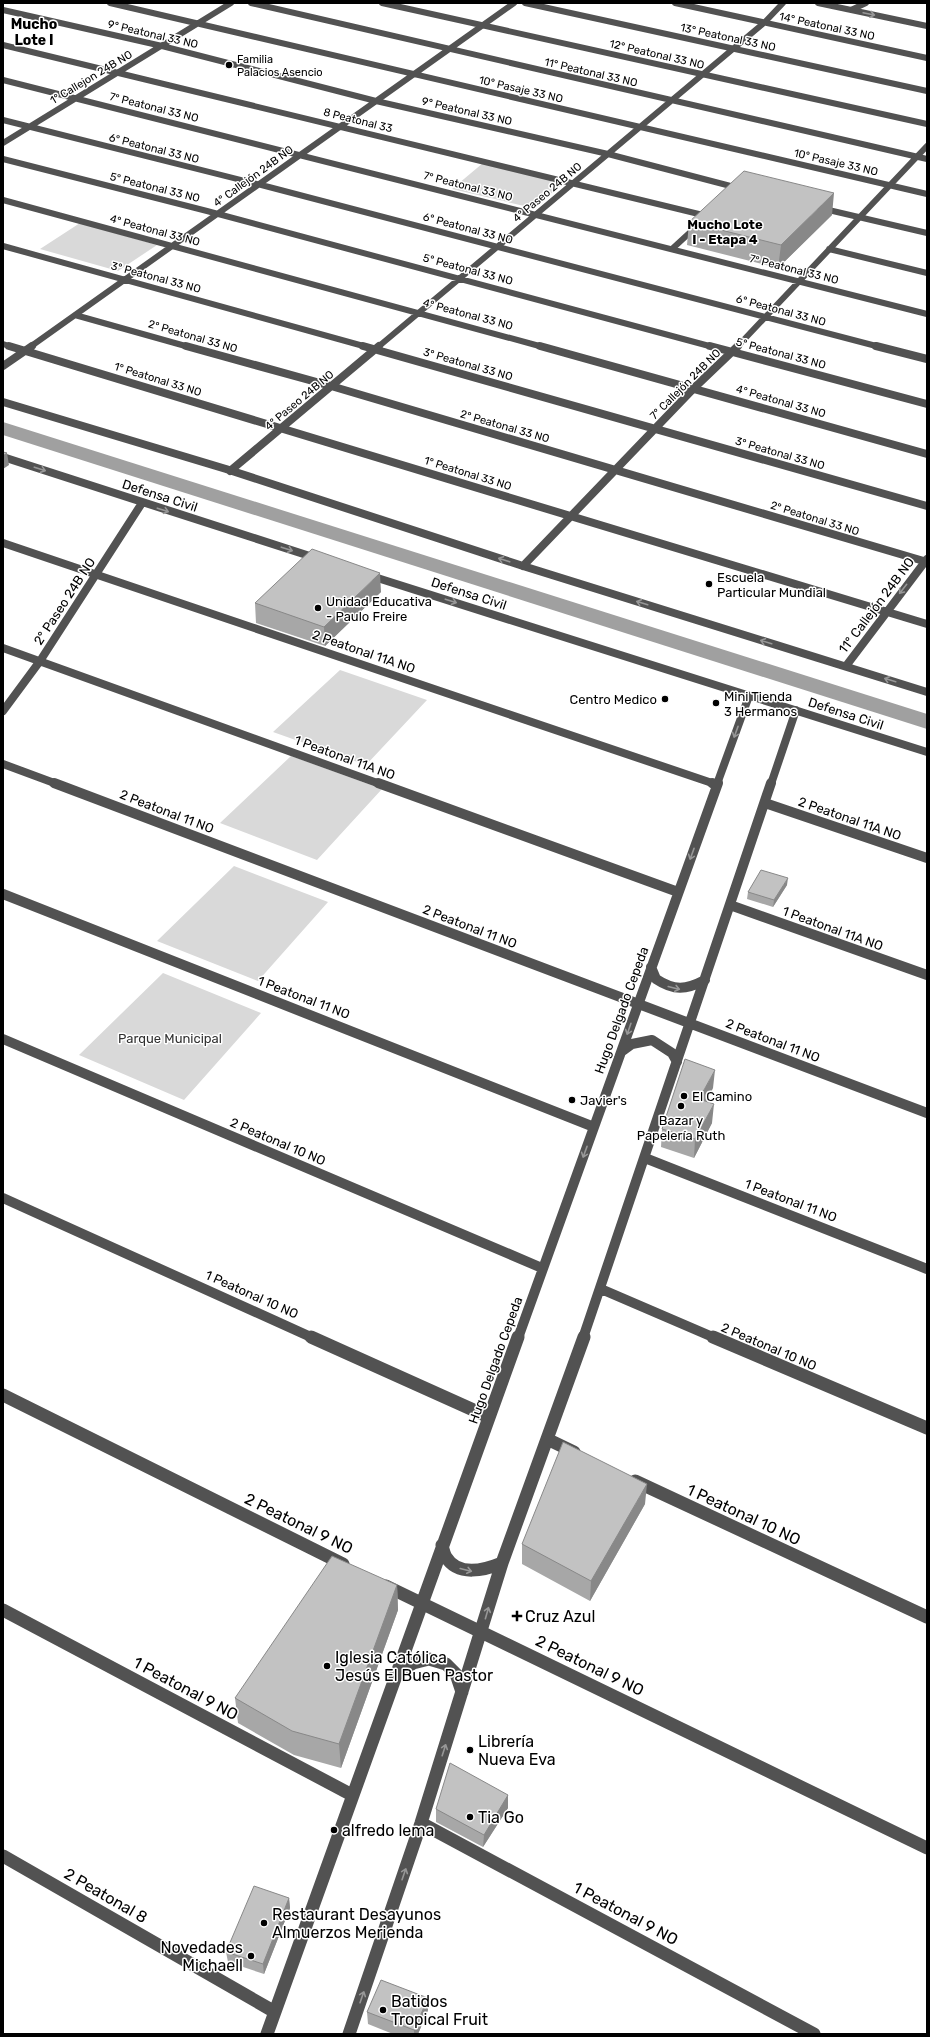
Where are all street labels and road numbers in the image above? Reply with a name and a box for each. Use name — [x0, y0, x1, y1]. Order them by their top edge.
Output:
street label: 14° Peatonal 33 NO — [778, 10, 876, 43]
street label: 9° Peatonal 33 NO — [106, 18, 199, 51]
street label: 13° Peatonal 33 NO — [679, 21, 777, 54]
street label: 12° Peatonal 33 NO — [608, 37, 706, 72]
street label: 1° Callejon 24B NO — [48, 48, 135, 107]
street label: 11° Peatonal 33 NO — [543, 55, 639, 90]
street label: 10° Pasaje 33 NO — [477, 73, 564, 106]
street label: 7° Peatonal 33 NO — [108, 90, 200, 125]
street label: 9° Peatonal 33 NO — [420, 95, 513, 128]
street label: 8 Peatonal 33 — [322, 106, 394, 135]
street label: 6° Peatonal 33 NO — [107, 131, 200, 166]
street label: 4° Callejón 24B NO — [211, 143, 296, 210]
street label: 10° Pasaje 33 NO — [792, 146, 879, 179]
street label: 4° Paseo 24B NO — [510, 160, 584, 225]
street label: 7° Peatonal 33 NO — [422, 169, 514, 204]
street label: 5° Peatonal 33 NO — [108, 170, 201, 205]
street label: 6° Peatonal 33 NO — [422, 210, 514, 247]
street label: 4° Peatonal 33 NO — [108, 212, 201, 249]
street label: 5° Peatonal 33 NO — [422, 251, 514, 288]
street label: 7° Peatonal 33 NO — [748, 252, 840, 287]
street label: 3° Peatonal 33 NO — [110, 259, 202, 296]
street label: 6° Peatonal 33 NO — [735, 292, 827, 329]
street label: 4° Peatonal 33 NO — [421, 296, 514, 333]
street label: 2° Peatonal 33 NO — [147, 318, 239, 355]
street label: 5° Peatonal 33 NO — [735, 335, 827, 372]
street label: 3° Peatonal 33 NO — [422, 345, 514, 383]
street label: 7° Callejón 24B NO — [647, 346, 723, 422]
street label: 1° Peatonal 33 NO — [113, 360, 203, 399]
street label: 4° Paseo 24B NO — [262, 368, 336, 433]
street label: 4° Peatonal 33 NO — [735, 382, 827, 421]
street label: 2° Peatonal 33 NO — [459, 408, 551, 445]
street label: 3° Peatonal 33 NO — [734, 434, 826, 472]
street label: 1° Peatonal 33 NO — [423, 454, 513, 493]
street label: Defensa Civil — [120, 476, 199, 515]
street label: 2° Peatonal 33 NO — [769, 499, 861, 538]
street label: 11° Callejón 24B NO — [836, 554, 917, 656]
street label: 2° Paseo 24B NO — [31, 555, 98, 648]
street label: Defensa Civil — [429, 574, 508, 613]
street label: 2 Peatonal 11A NO — [310, 627, 417, 676]
street label: Defensa Civil — [806, 694, 885, 733]
street label: 1 Peatonal 11A NO — [293, 732, 397, 783]
street label: 2 Peatonal 11 NO — [118, 787, 216, 836]
street label: 2 Peatonal 11A NO — [796, 794, 903, 843]
street label: 2 Peatonal 11 NO — [421, 902, 519, 951]
street label: 1 Peatonal 11A NO — [781, 903, 885, 954]
street label: Hugo Delgado Cepeda — [591, 945, 652, 1076]
street label: 1 Peatonal 11 NO — [256, 973, 352, 1022]
street label: 2 Peatonal 11 NO — [724, 1016, 822, 1065]
street label: 2 Peatonal 10 NO — [228, 1115, 328, 1168]
street label: 1 Peatonal 11 NO — [743, 1176, 839, 1225]
street label: 1 Peatonal 10 NO — [203, 1267, 301, 1322]
street label: Hugo Delgado Cepeda — [465, 1295, 526, 1426]
street label: 2 Peatonal 10 NO — [719, 1320, 819, 1373]
street label: 1 Peatonal 10 NO — [684, 1480, 804, 1549]
street label: 2 Peatonal 9 NO — [241, 1489, 356, 1558]
street label: 2 Peatonal 9 NO — [532, 1631, 647, 1700]
street label: 1 Peatonal 9 NO — [130, 1653, 241, 1724]
street label: 2 Peatonal 8 — [61, 1864, 151, 1927]
street label: 1 Peatonal 9 NO — [570, 1878, 681, 1949]

